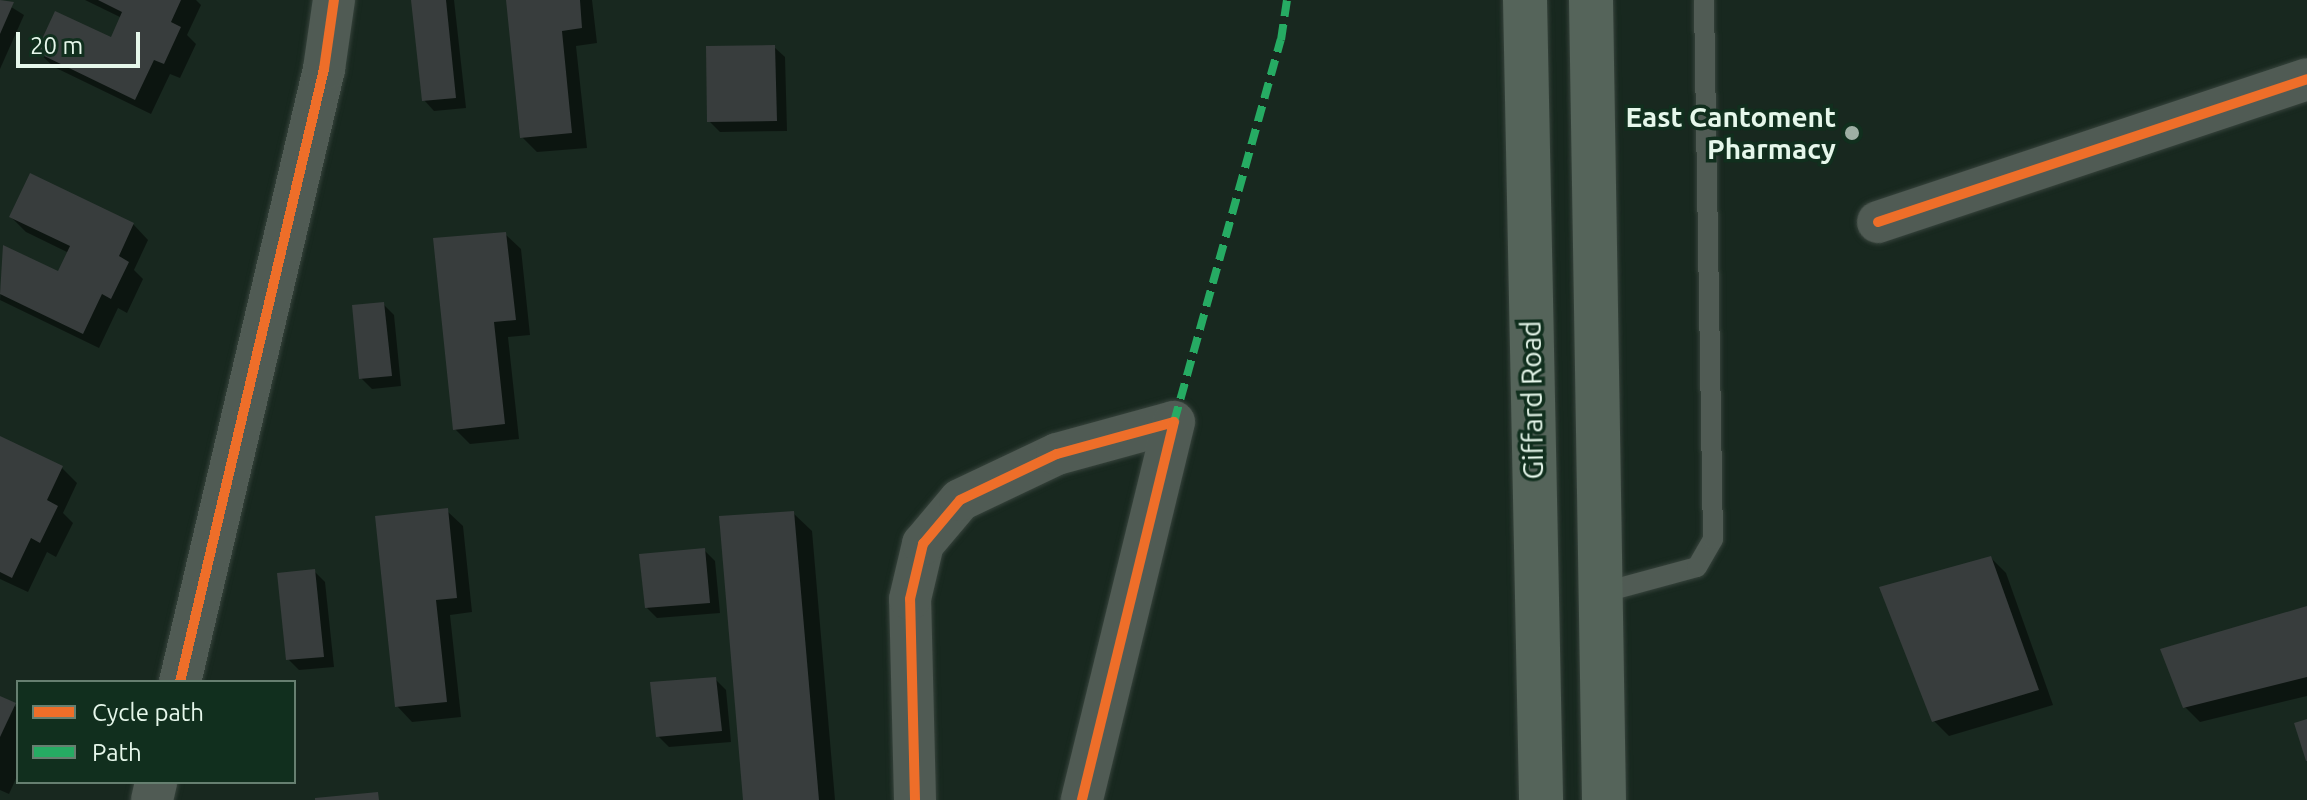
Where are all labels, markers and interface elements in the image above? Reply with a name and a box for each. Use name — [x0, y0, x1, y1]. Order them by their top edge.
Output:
scale bar — [20, 16, 144, 66]
text: 20 m — [30, 32, 83, 59]
place label: East Cantoment Pharmacy — [1626, 100, 1836, 166]
marker: East Cantoment Pharmacy — [1843, 124, 1861, 142]
street label: Giffard Road — [1514, 320, 1550, 480]
legend — [16, 680, 296, 784]
text: Cycle path — [92, 699, 204, 726]
text: Path — [92, 739, 142, 766]

